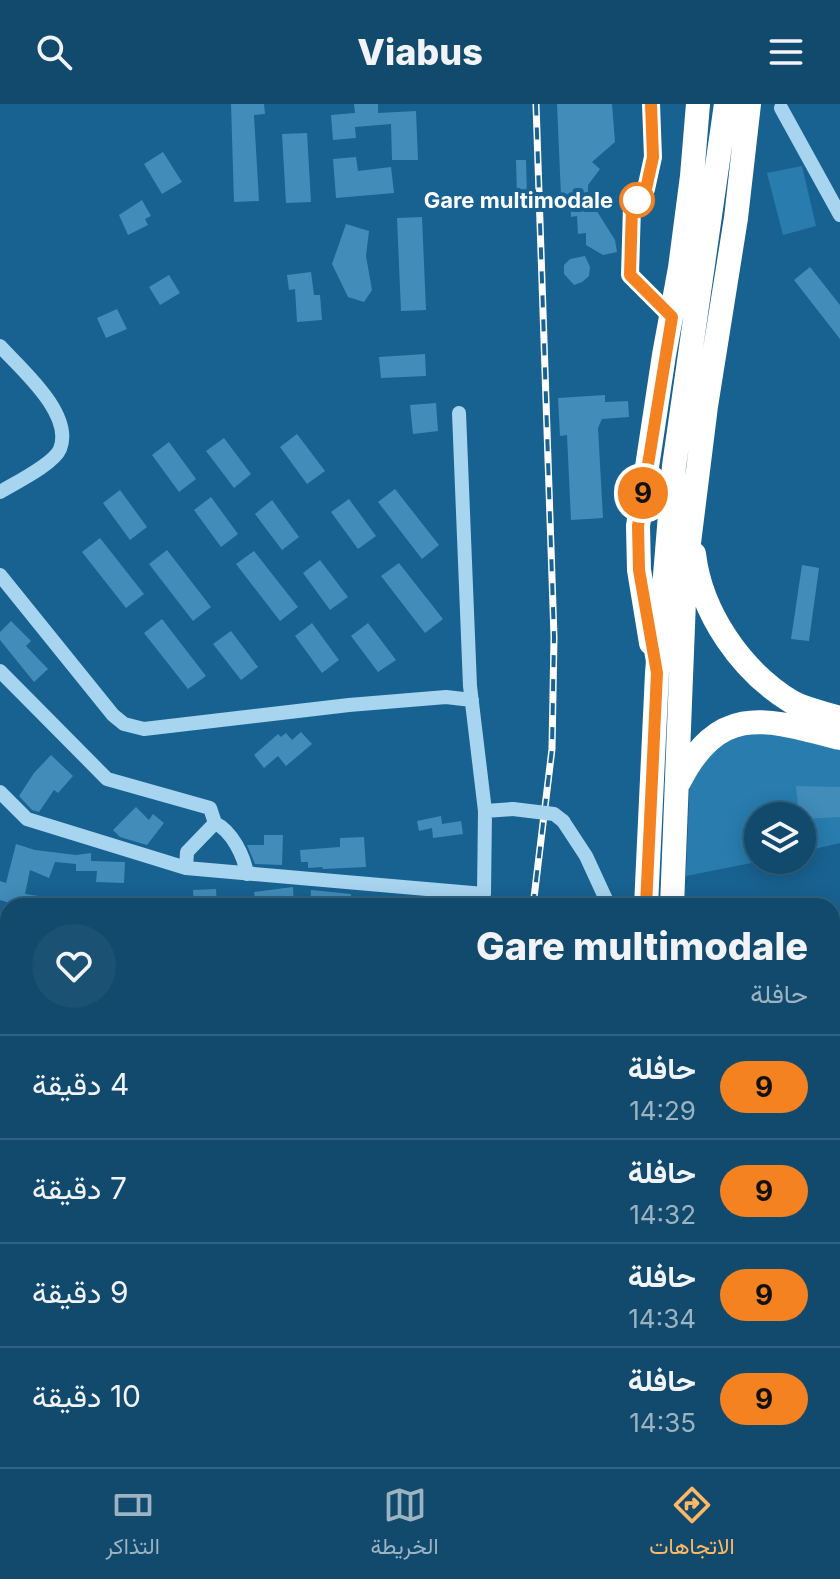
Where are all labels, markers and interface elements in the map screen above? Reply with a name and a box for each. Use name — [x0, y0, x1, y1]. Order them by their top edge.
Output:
icon: search — [32, 30, 76, 74]
text: Viabus — [357, 30, 483, 74]
icon: menu — [764, 30, 808, 74]
marker: Gare multimodale — [620, 183, 654, 217]
place label: Gare multimodale — [424, 187, 613, 213]
line badge: 9 — [617, 467, 669, 519]
text: 9 — [634, 476, 652, 510]
map controls — [744, 802, 816, 874]
button: layers — [744, 802, 816, 874]
text: Gare multimodale — [476, 923, 808, 969]
button: heart — [32, 924, 116, 1008]
text: حافلة — [750, 978, 808, 1009]
text: حافلة — [628, 1050, 696, 1086]
text: 4 دقيقة — [32, 1066, 129, 1102]
text: 9 — [755, 1070, 773, 1104]
text: 14:29 — [629, 1095, 696, 1126]
text: حافلة — [628, 1154, 696, 1190]
text: 7 دقيقة — [32, 1170, 127, 1206]
text: 9 — [755, 1174, 773, 1208]
text: 14:32 — [629, 1199, 696, 1230]
text: حافلة — [628, 1258, 696, 1294]
text: 9 دقيقة — [32, 1274, 128, 1310]
text: 9 — [755, 1278, 773, 1312]
text: 14:34 — [628, 1303, 696, 1334]
text: حافلة — [628, 1362, 696, 1398]
text: 10 دقيقة — [32, 1378, 141, 1414]
text: 9 — [755, 1382, 773, 1416]
text: 14:35 — [629, 1407, 696, 1438]
tab: التذاكر — [105, 1483, 160, 1566]
tab: الخريطة — [370, 1483, 439, 1566]
tab: الاتجاهات — [649, 1483, 735, 1566]

